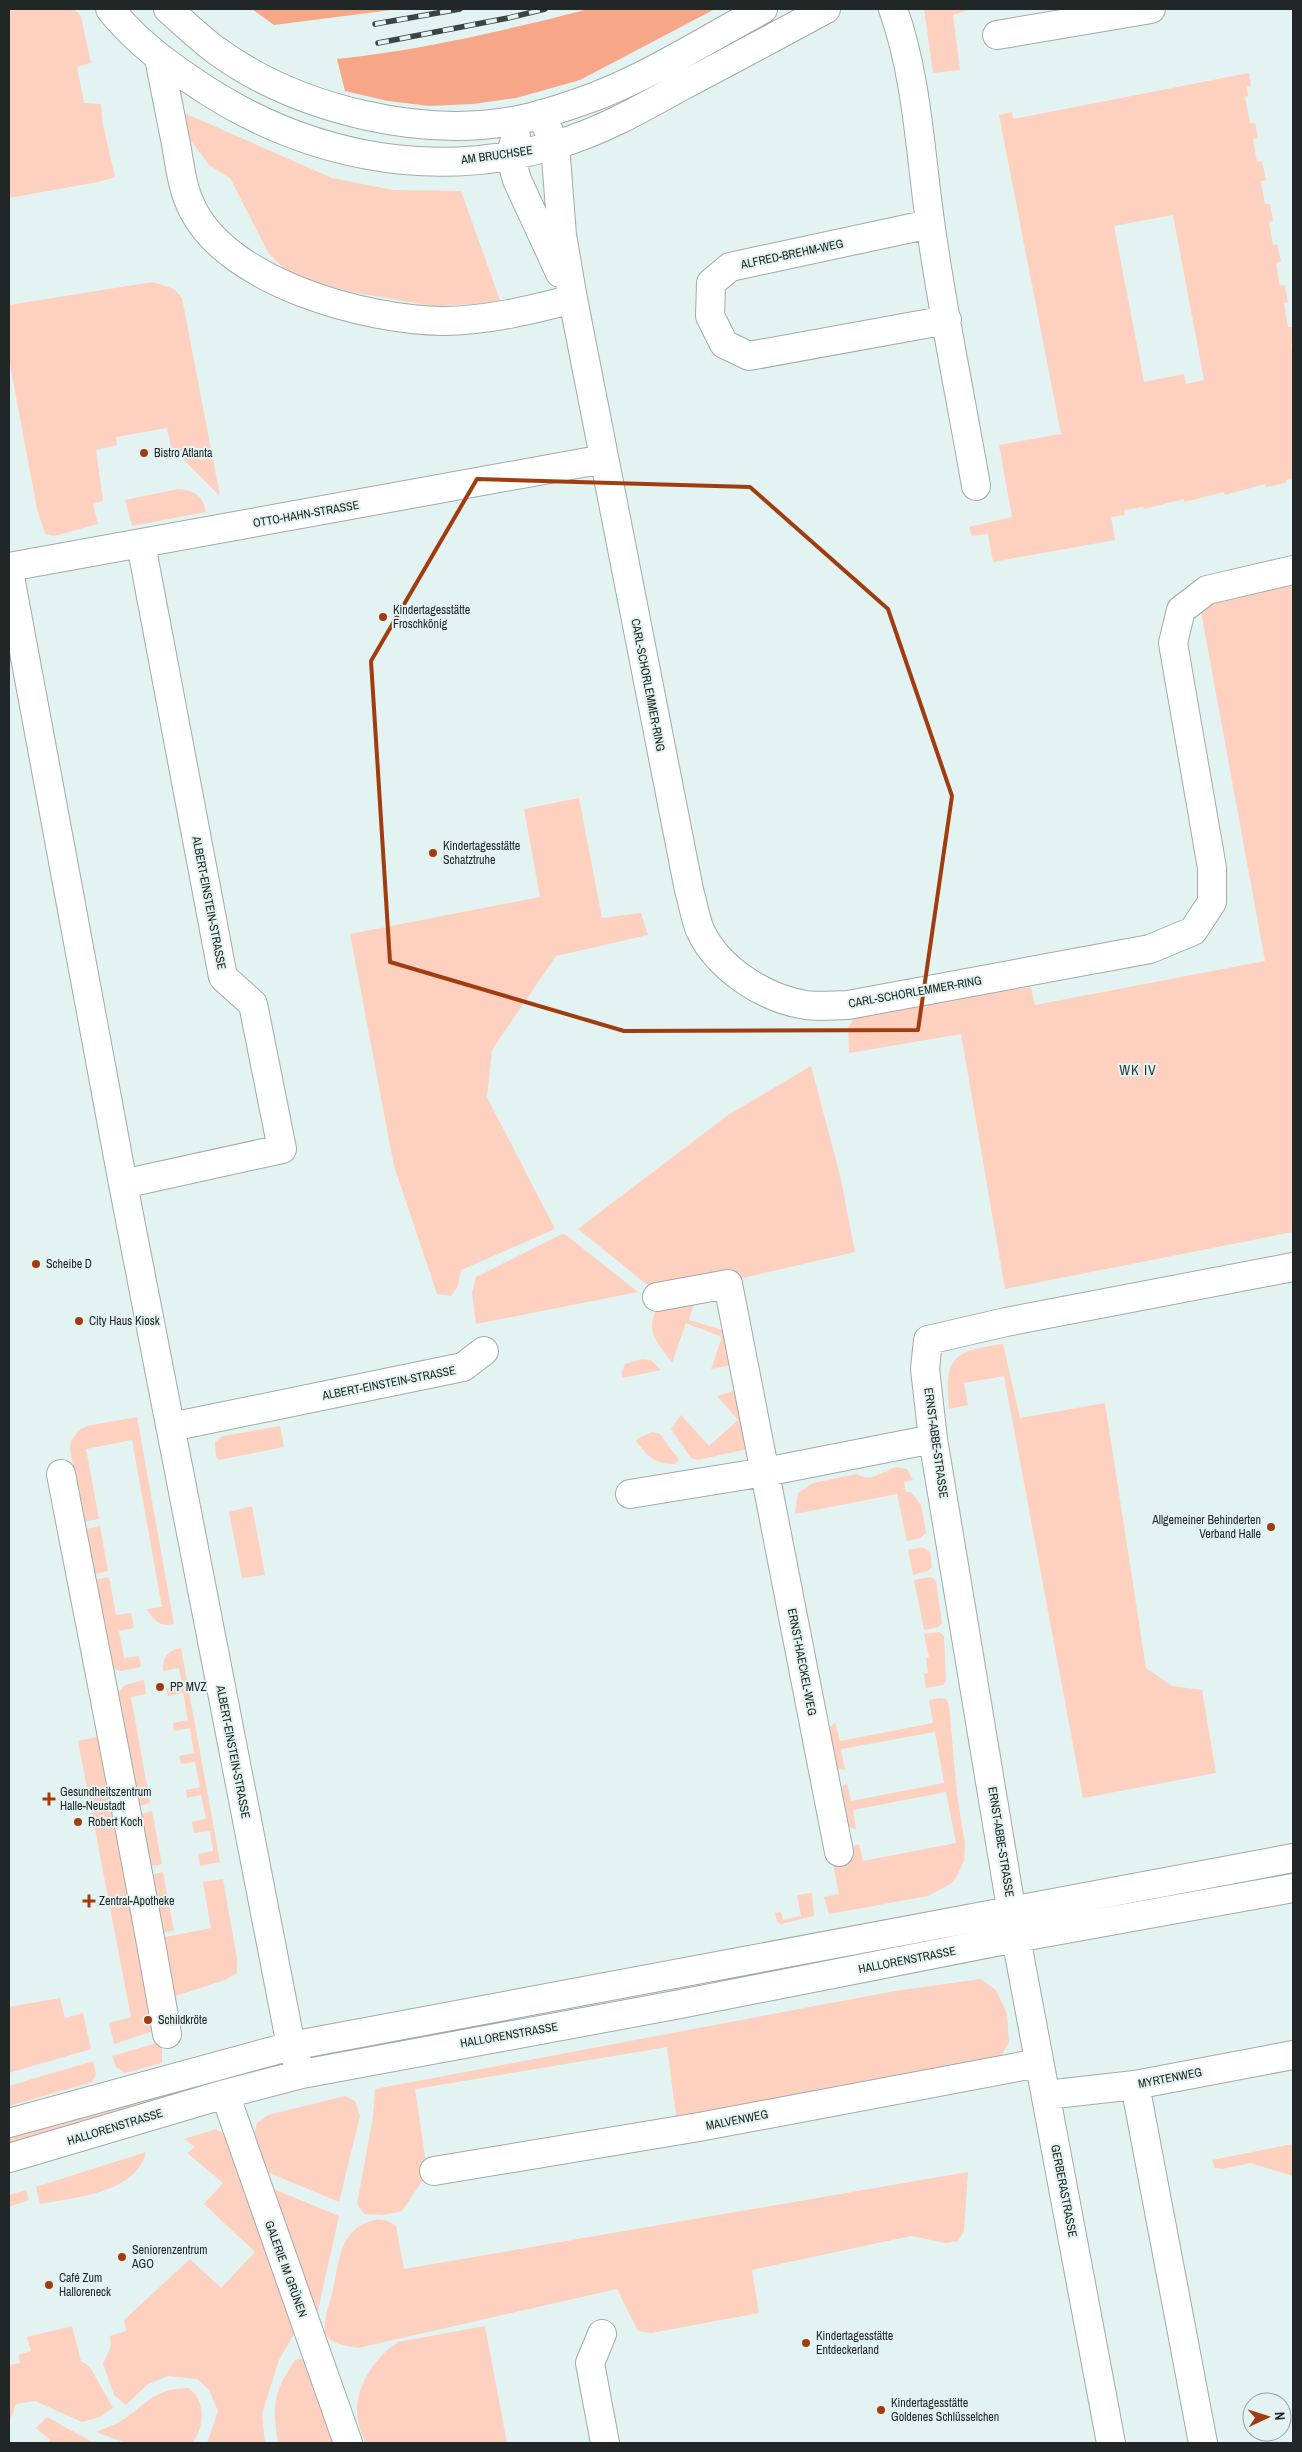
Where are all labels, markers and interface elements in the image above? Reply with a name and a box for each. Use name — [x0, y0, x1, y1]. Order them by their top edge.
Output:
street label: AM BRUCHSEE — [459, 142, 534, 168]
street label: ALFRED-BREHM-WEG — [738, 235, 845, 273]
place label: Bistro Atlanta — [154, 445, 213, 461]
marker: Bistro Atlanta — [138, 447, 150, 459]
street label: OTTO-HAHN-STRASSE — [252, 497, 360, 531]
place label: Kindertagesstätte Froschkönig — [393, 602, 470, 632]
marker: Kindertagesstätte Froschkönig — [377, 611, 389, 623]
street label: CARL-SCHORLEMMER-RING — [627, 617, 669, 753]
street label: ALBERT-EINSTEIN-STRASSE — [188, 834, 230, 971]
place label: Kindertagesstätte Schatztruhe — [443, 838, 520, 868]
marker: Kindertagesstätte Schatztruhe — [427, 847, 439, 859]
street label: CARL-SCHORLEMMER-RING — [847, 972, 983, 1012]
district label: WK IV — [1119, 1061, 1157, 1079]
place label: Scheibe D — [46, 1256, 92, 1272]
marker: Scheibe D — [30, 1258, 42, 1270]
place label: City Haus Kiosk — [89, 1313, 160, 1329]
marker: City Haus Kiosk — [73, 1315, 85, 1327]
street label: ALBERT-EINSTEIN-STRASSE — [320, 1362, 457, 1404]
street label: ERNST-ABBE-STRASSE — [920, 1387, 952, 1499]
place label: Allgemeiner Behinderten Verband Halle — [1151, 1512, 1261, 1542]
marker: Allgemeiner Behinderten Verband Halle — [1265, 1521, 1277, 1533]
street label: ERNST-HAECKEL-WEG — [784, 1607, 820, 1717]
place label: PP MVZ — [170, 1679, 206, 1695]
marker: PP MVZ — [154, 1681, 166, 1693]
street label: ALBERT-EINSTEIN-STRASSE — [212, 1683, 254, 1820]
place label: Gesundheitszentrum Halle-Neustadt — [60, 1784, 151, 1814]
street label: ERNST-ABBE-STRASSE — [984, 1786, 1018, 1898]
marker: Gesundheitszentrum Halle-Neustadt — [42, 1792, 56, 1806]
place label: Robert Koch — [88, 1814, 143, 1830]
marker: Robert Koch — [72, 1816, 84, 1828]
place label: Zentral-Apotheke — [99, 1893, 174, 1909]
marker: Zentral-Apotheke — [83, 1895, 95, 1907]
street label: HALLORENSTRASSE — [857, 1943, 957, 1977]
place label: Schildkröte — [158, 2012, 207, 2028]
marker: Schildkröte — [142, 2014, 154, 2026]
street label: HALLORENSTRASSE — [459, 2019, 559, 2051]
street label: MYRTENWEG — [1137, 2064, 1203, 2092]
street label: HALLORENSTRASSE — [65, 2105, 165, 2149]
street label: MALVENWEG — [704, 2106, 770, 2134]
street label: GERBERASTRASSE — [1047, 2143, 1081, 2239]
street label: GALERIE IM GRÜNEN — [261, 2218, 312, 2320]
place label: Seniorenzentrum AGO — [131, 2242, 207, 2272]
marker: Seniorenzentrum AGO — [116, 2251, 128, 2263]
place label: Café Zum Halloreneck — [59, 2270, 111, 2300]
marker: Café Zum Halloreneck — [43, 2279, 55, 2291]
place label: Kindertagesstätte Entdeckerland — [816, 2328, 893, 2358]
marker: Kindertagesstätte Entdeckerland — [800, 2337, 812, 2349]
north arrow — [1242, 2392, 1292, 2442]
place label: Kindertagesstätte Goldenes Schlüsselchen — [891, 2395, 999, 2425]
marker: Kindertagesstätte Goldenes Schlüsselchen — [875, 2404, 887, 2416]
text: N — [1271, 2411, 1289, 2421]

